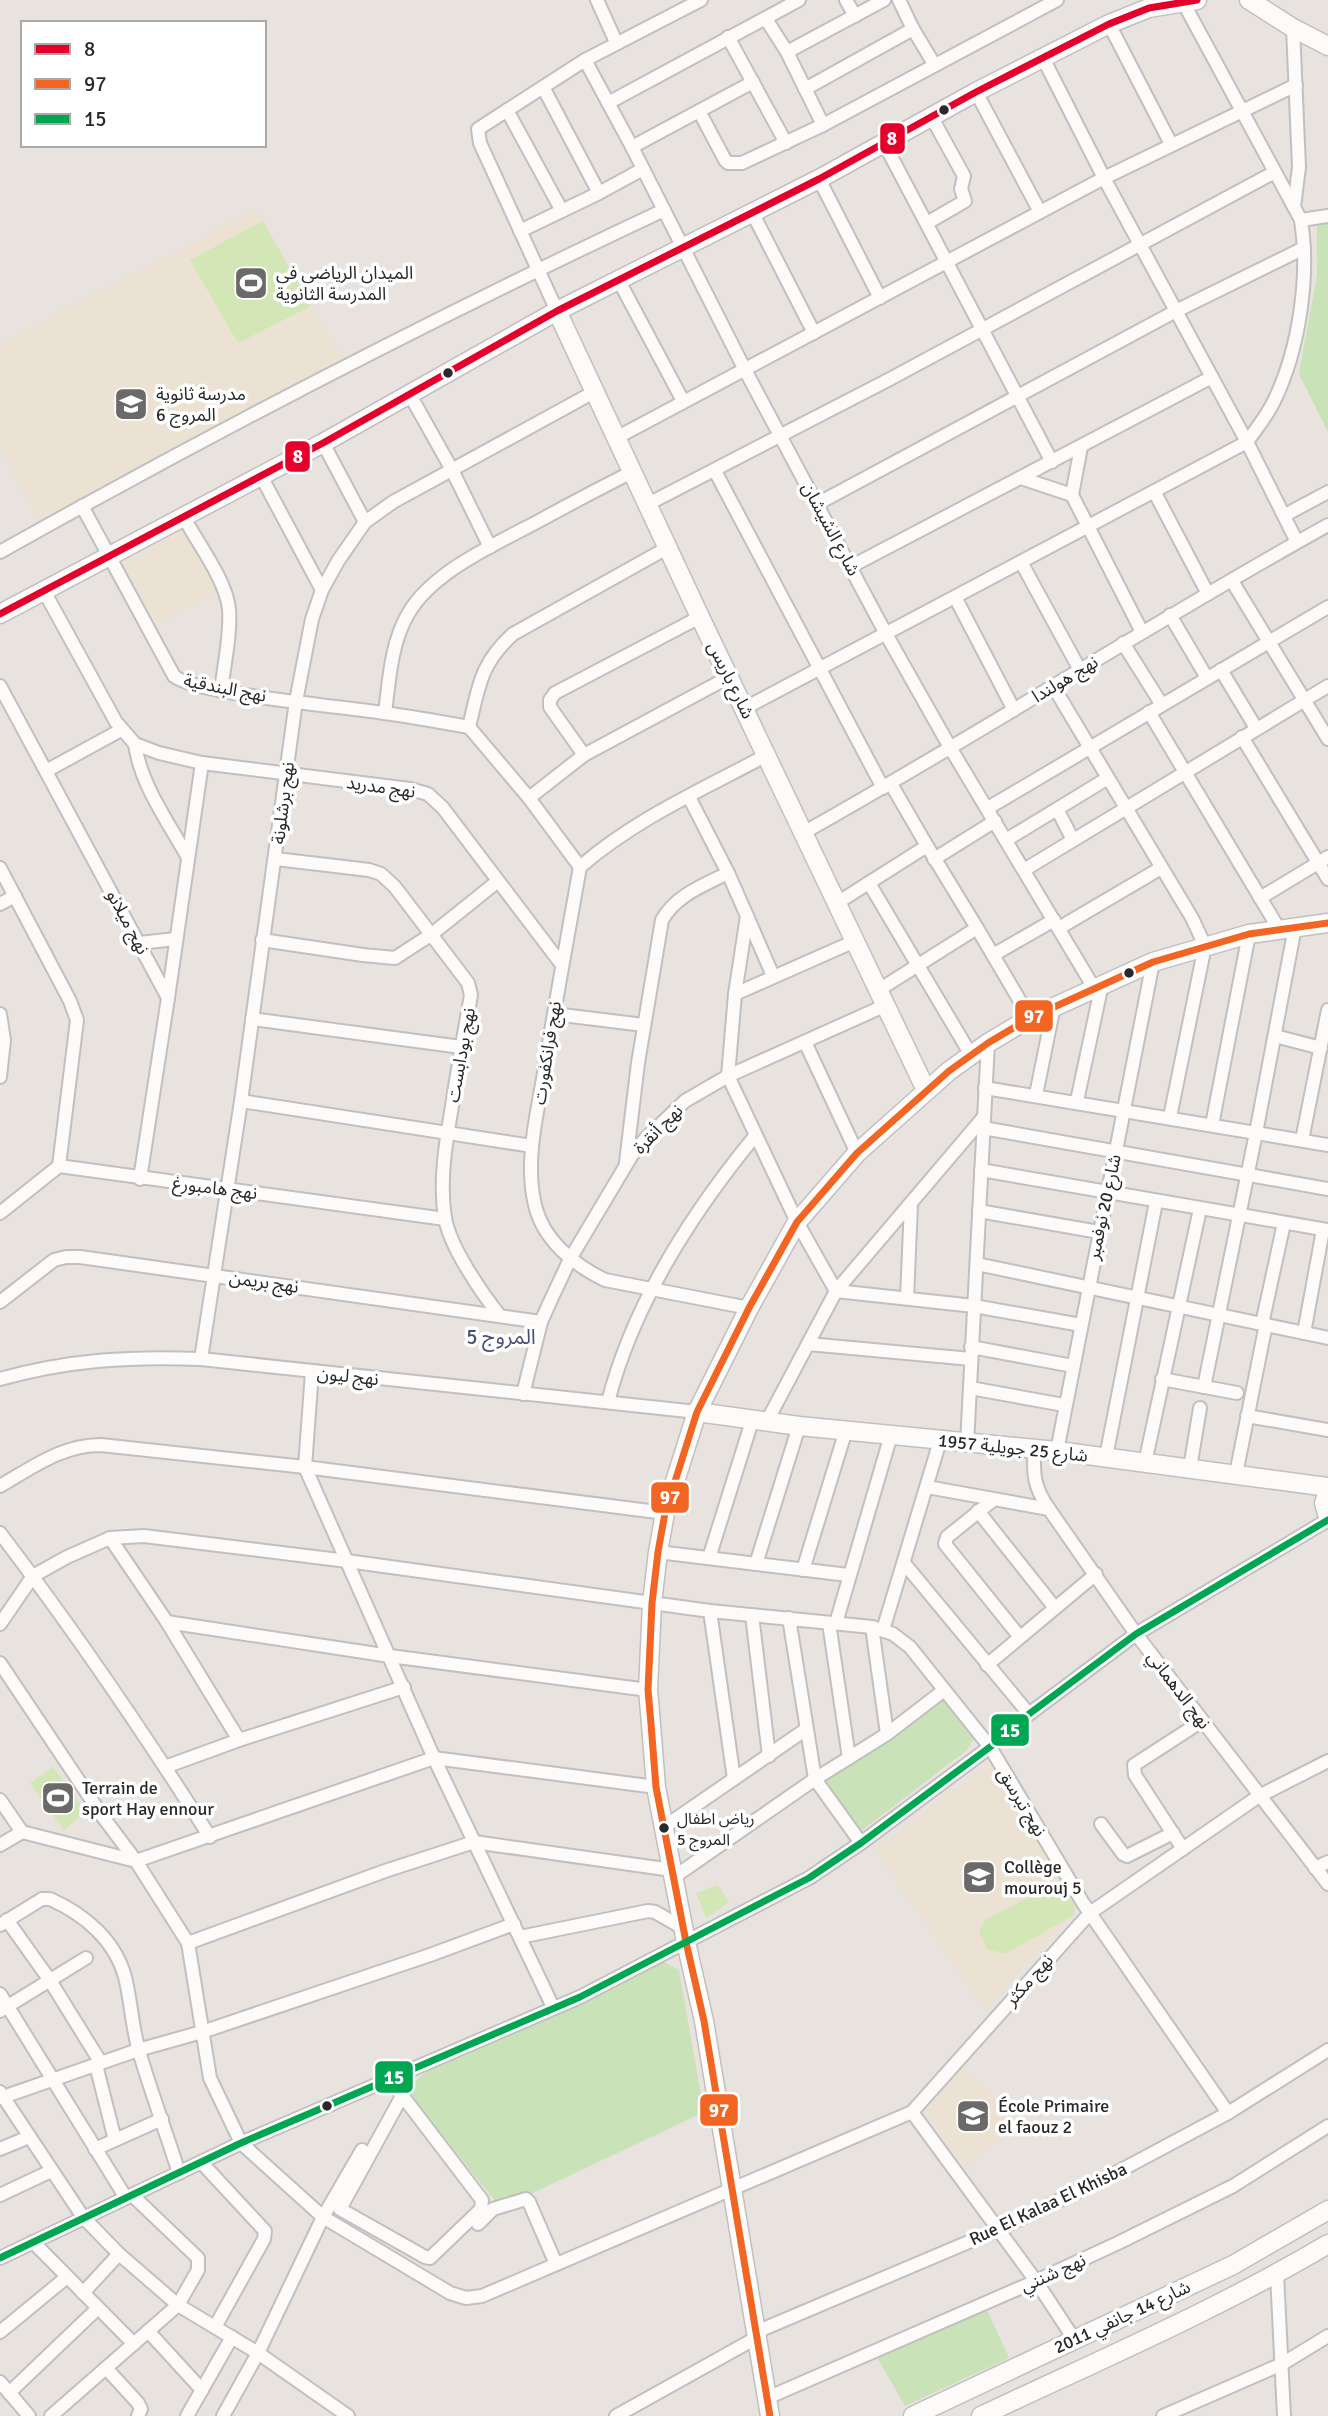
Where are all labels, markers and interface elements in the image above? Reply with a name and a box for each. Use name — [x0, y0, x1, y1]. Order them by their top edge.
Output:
legend — [21, 21, 266, 147]
text: 8 — [84, 36, 95, 62]
text: 97 — [84, 71, 107, 97]
unlabelled marker — [937, 103, 951, 117]
text: 15 — [84, 106, 107, 132]
line badge: 8 — [879, 122, 906, 155]
text: 8 — [887, 127, 897, 151]
place label: الميدان الرياضي في المدرسة الثانوية — [276, 262, 413, 305]
sports icon: الميدان الرياضي في المدرسة الثانوية — [232, 264, 270, 302]
unlabelled marker — [441, 366, 455, 380]
place label: مدرسة ثانوية المروج 6 — [156, 383, 246, 428]
school or university icon: مدرسة ثانوية المروج 6 — [112, 385, 150, 423]
line badge: 8 — [284, 440, 311, 473]
text: 8 — [293, 445, 303, 469]
street label: شارع الشيشان — [794, 478, 865, 581]
street label: شارع باريس — [700, 638, 759, 724]
street label: نهج هولندا — [1028, 651, 1103, 709]
street label: نهج البندقية — [181, 669, 268, 709]
street label: نهج برشلونة — [267, 761, 301, 846]
street label: نهج مدريد — [345, 771, 417, 805]
street label: نهج ميلانو — [100, 886, 154, 959]
unlabelled marker — [1122, 966, 1136, 980]
line badge: 97 — [1014, 999, 1054, 1033]
street label: نهج فرانكفورت — [528, 1000, 568, 1107]
text: 97 — [1024, 1005, 1044, 1029]
street label: نهج بودابست — [442, 1006, 482, 1104]
street label: نهج أنقرة — [628, 1099, 689, 1160]
street label: شارع 20 نوفمبر — [1082, 1152, 1129, 1263]
street label: نهج هامبورغ — [171, 1172, 259, 1207]
street label: نهج بريمن — [228, 1266, 300, 1300]
district label: المروج 5 — [466, 1324, 536, 1352]
street label: نهج ليون — [316, 1362, 380, 1392]
street label: شارع 25 جويلية 1957 — [937, 1429, 1089, 1470]
line badge: 97 — [650, 1481, 690, 1514]
text: 97 — [660, 1486, 680, 1510]
street label: نهج الدهماني — [1141, 1647, 1216, 1735]
line badge: 15 — [990, 1713, 1030, 1747]
text: 15 — [1000, 1719, 1020, 1743]
street label: نهج تبرسق — [991, 1764, 1051, 1841]
place label: Terrain de sport Hay ennour — [82, 1777, 214, 1820]
sports icon: Terrain de sport Hay ennour — [39, 1779, 77, 1817]
place label: رياض اطفال المروج 5 — [677, 1809, 755, 1852]
marker: رياض اطفال المروج 5 — [657, 1821, 671, 1835]
place label: Collège mourouj 5 — [1004, 1856, 1082, 1899]
school or university icon: Collège mourouj 5 — [960, 1858, 998, 1896]
street label: نهج مكثر — [999, 1950, 1059, 2012]
line badge: 15 — [374, 2060, 414, 2094]
text: 15 — [384, 2066, 404, 2090]
line badge: 97 — [699, 2093, 739, 2127]
place label: École Primaire el faouz 2 — [998, 2095, 1109, 2138]
school or university icon: École Primaire el faouz 2 — [954, 2097, 992, 2135]
unlabelled marker — [320, 2099, 334, 2113]
text: 97 — [709, 2099, 729, 2123]
street label: Rue El Kalaa El Khisba — [966, 2158, 1130, 2250]
street label: نهج شنني — [1017, 2249, 1090, 2299]
street label: شارع 14 جانفي 2011 — [1050, 2276, 1195, 2361]

